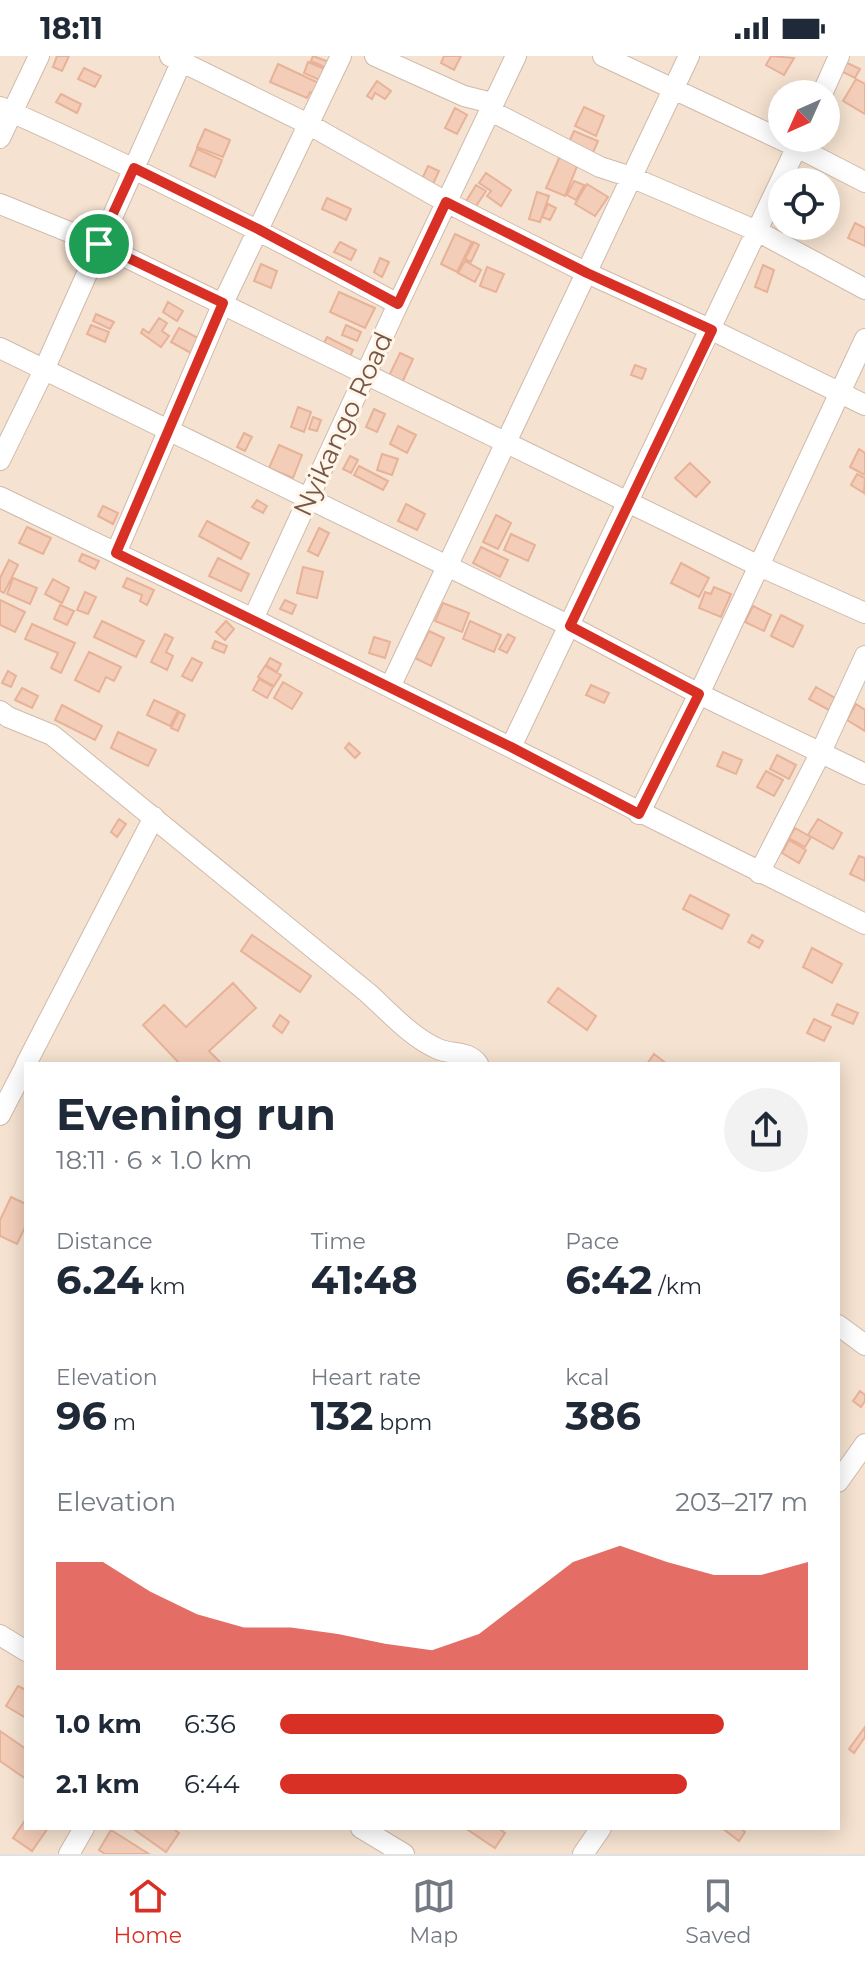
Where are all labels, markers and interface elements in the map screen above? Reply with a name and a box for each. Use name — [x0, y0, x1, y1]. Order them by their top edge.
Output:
text: 18:11 — [40, 10, 103, 47]
north arrow — [768, 80, 840, 152]
map controls — [768, 80, 840, 240]
button: locate — [768, 168, 840, 240]
pin — [65, 210, 133, 278]
icon: arrive — [77, 222, 121, 266]
street label: Nyikango Road — [286, 327, 400, 521]
text: Evening run — [56, 1087, 336, 1141]
button: share — [724, 1088, 808, 1172]
text: 18:11 · 6 × 1.0 km — [56, 1144, 252, 1176]
text: Distance — [56, 1228, 153, 1255]
text: Time — [311, 1228, 366, 1255]
text: Pace — [565, 1228, 619, 1255]
text: 6.24 — [56, 1255, 144, 1304]
text: 41:48 — [311, 1255, 418, 1304]
text: 6:42 — [565, 1255, 652, 1304]
text: km — [144, 1273, 186, 1300]
text: /km — [652, 1273, 702, 1300]
text: Elevation — [56, 1364, 158, 1391]
text: Heart rate — [311, 1364, 421, 1391]
text: kcal — [565, 1364, 609, 1391]
text: 96 — [56, 1391, 107, 1440]
text: 132 — [311, 1391, 373, 1440]
text: 386 — [565, 1391, 641, 1440]
text: m — [107, 1409, 136, 1436]
text: bpm — [373, 1409, 432, 1436]
text: Elevation — [56, 1486, 176, 1518]
text: 203–217 m — [675, 1486, 808, 1518]
text: 1.0 km — [56, 1708, 142, 1740]
text: 6:36 — [184, 1708, 236, 1740]
text: 2.1 km — [56, 1768, 140, 1800]
text: 6:44 — [184, 1768, 240, 1800]
tab: Home — [114, 1874, 182, 1949]
tab: Map — [409, 1874, 458, 1949]
tab: Saved — [685, 1874, 751, 1949]

